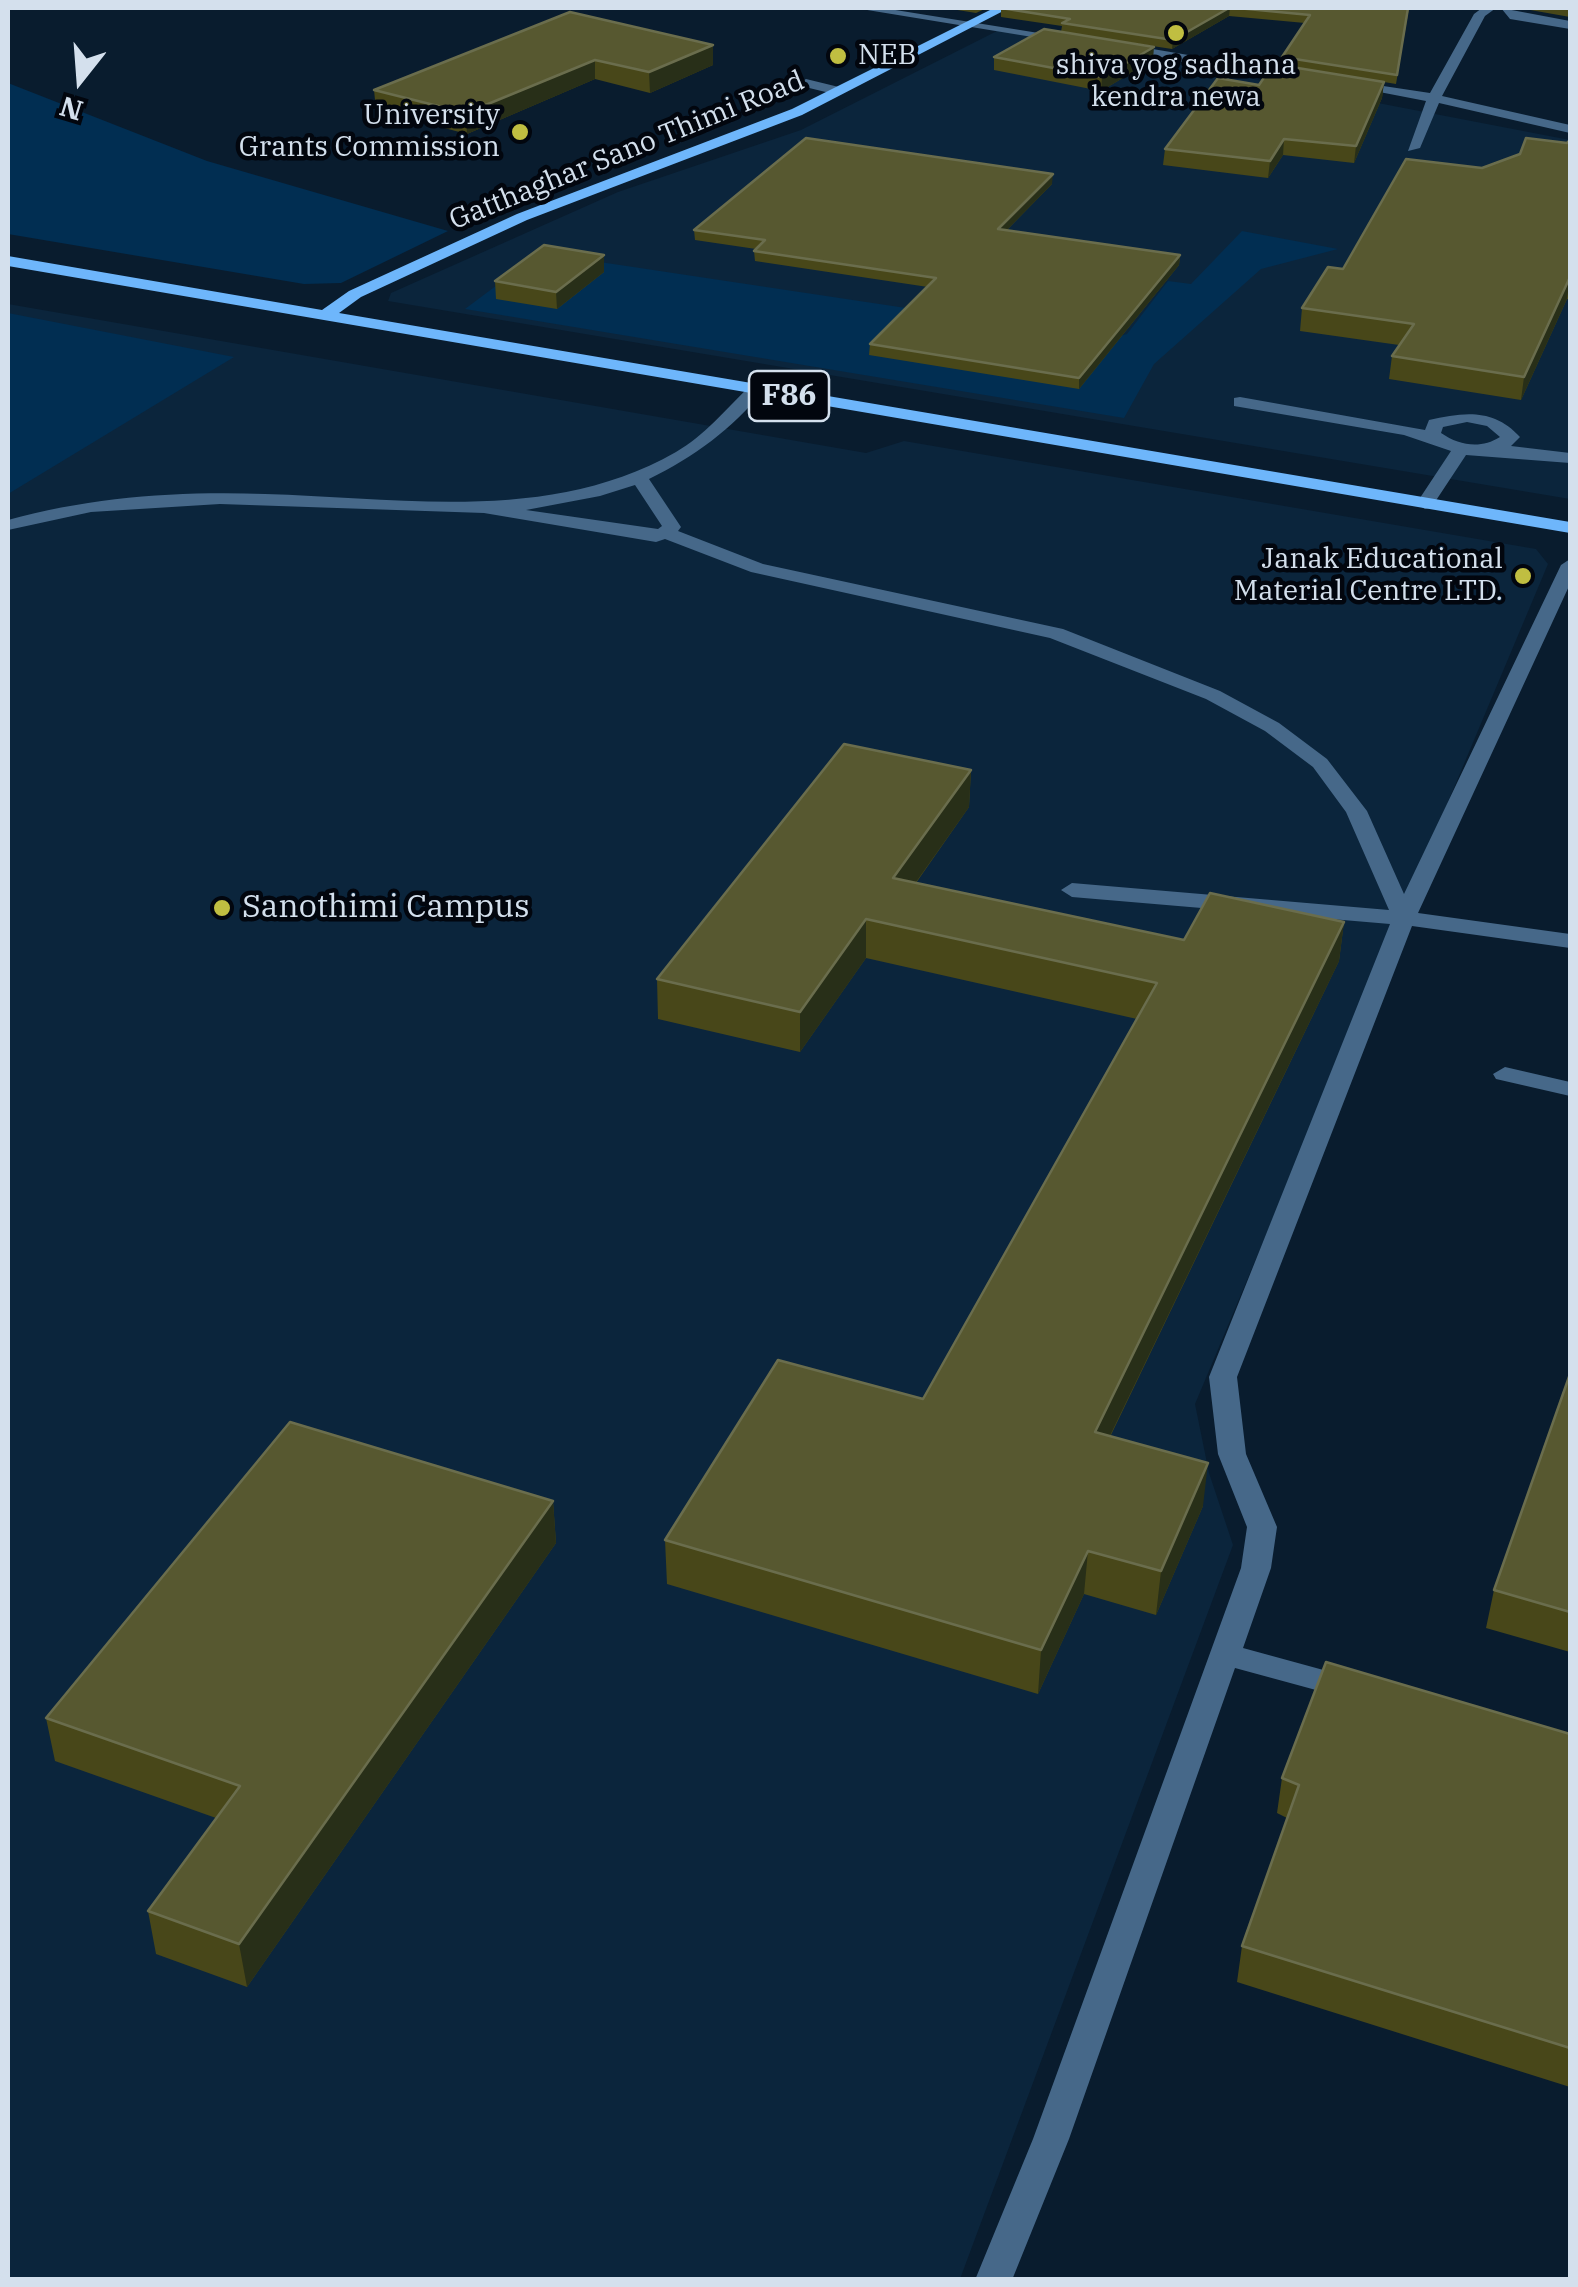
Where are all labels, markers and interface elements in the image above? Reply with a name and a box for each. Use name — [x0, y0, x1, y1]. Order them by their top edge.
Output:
marker: shiva yog sadhana kendra newa — [1165, 22, 1187, 44]
north arrow — [30, 30, 130, 130]
place label: NEB — [858, 39, 916, 73]
marker: NEB — [827, 45, 849, 67]
place label: shiva yog sadhana kendra newa — [1056, 49, 1296, 115]
street label: Gatthaghar Sano Thimi Road — [445, 64, 809, 238]
text: N — [55, 88, 87, 130]
place label: University Grants Commission — [239, 99, 500, 165]
marker: University Grants Commission — [509, 121, 531, 143]
road number: F86 — [749, 371, 829, 421]
place label: Janak Educational Material Centre LTD. — [1234, 543, 1503, 609]
marker: Janak Educational Material Centre LTD. — [1512, 565, 1534, 587]
place label: Sanothimi Campus — [242, 889, 530, 927]
marker: Sanothimi Campus — [211, 897, 233, 919]

